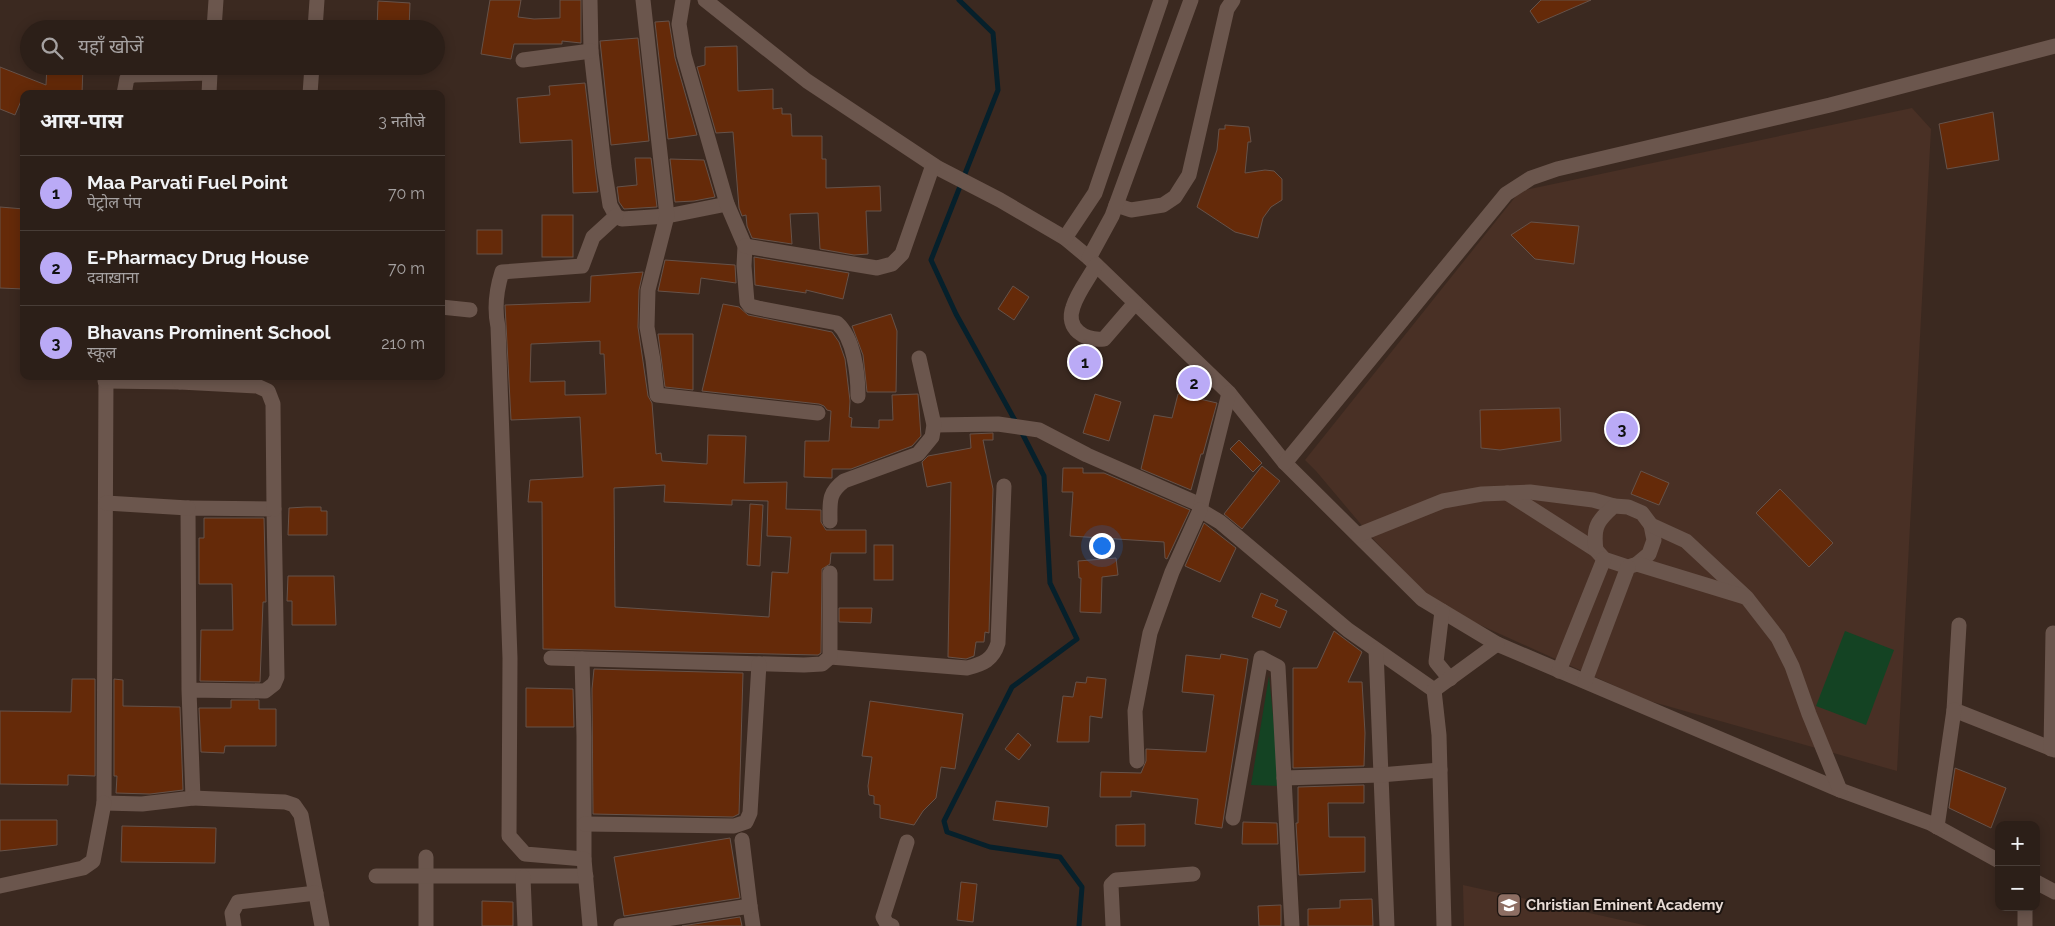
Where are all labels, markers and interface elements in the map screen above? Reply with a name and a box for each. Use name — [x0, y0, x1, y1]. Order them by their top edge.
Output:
search box — [20, 20, 445, 75]
icon: search — [38, 34, 66, 62]
text: यहाँ खोजें — [78, 35, 143, 57]
text: आस-पास — [40, 108, 123, 133]
text: 3 नतीजे — [378, 112, 425, 131]
text: Maa Parvati Fuel Point — [87, 171, 288, 193]
text: 1 — [52, 184, 60, 203]
text: 70 m — [388, 184, 425, 203]
text: पेट्रोल पंप — [87, 193, 141, 212]
text: E-Pharmacy Drug House — [87, 246, 309, 268]
text: 2 — [51, 259, 61, 278]
text: 70 m — [388, 259, 425, 278]
text: दवाख़ाना — [87, 268, 139, 287]
text: Bhavans Prominent School — [87, 321, 331, 343]
text: 3 — [52, 334, 60, 353]
text: 210 m — [381, 334, 425, 353]
text: स्कूल — [87, 343, 116, 362]
pin: 1 — [1069, 343, 1101, 381]
pin: 2 — [1178, 364, 1210, 402]
pin: 3 — [1606, 410, 1638, 448]
your location — [1089, 533, 1115, 559]
map controls — [1995, 821, 2040, 911]
button: + — [1995, 821, 2040, 866]
button: − — [1995, 866, 2040, 911]
school or university icon: Christian Eminent Academy — [1496, 892, 1522, 918]
place label: Christian Eminent Academy — [1526, 896, 1724, 914]

